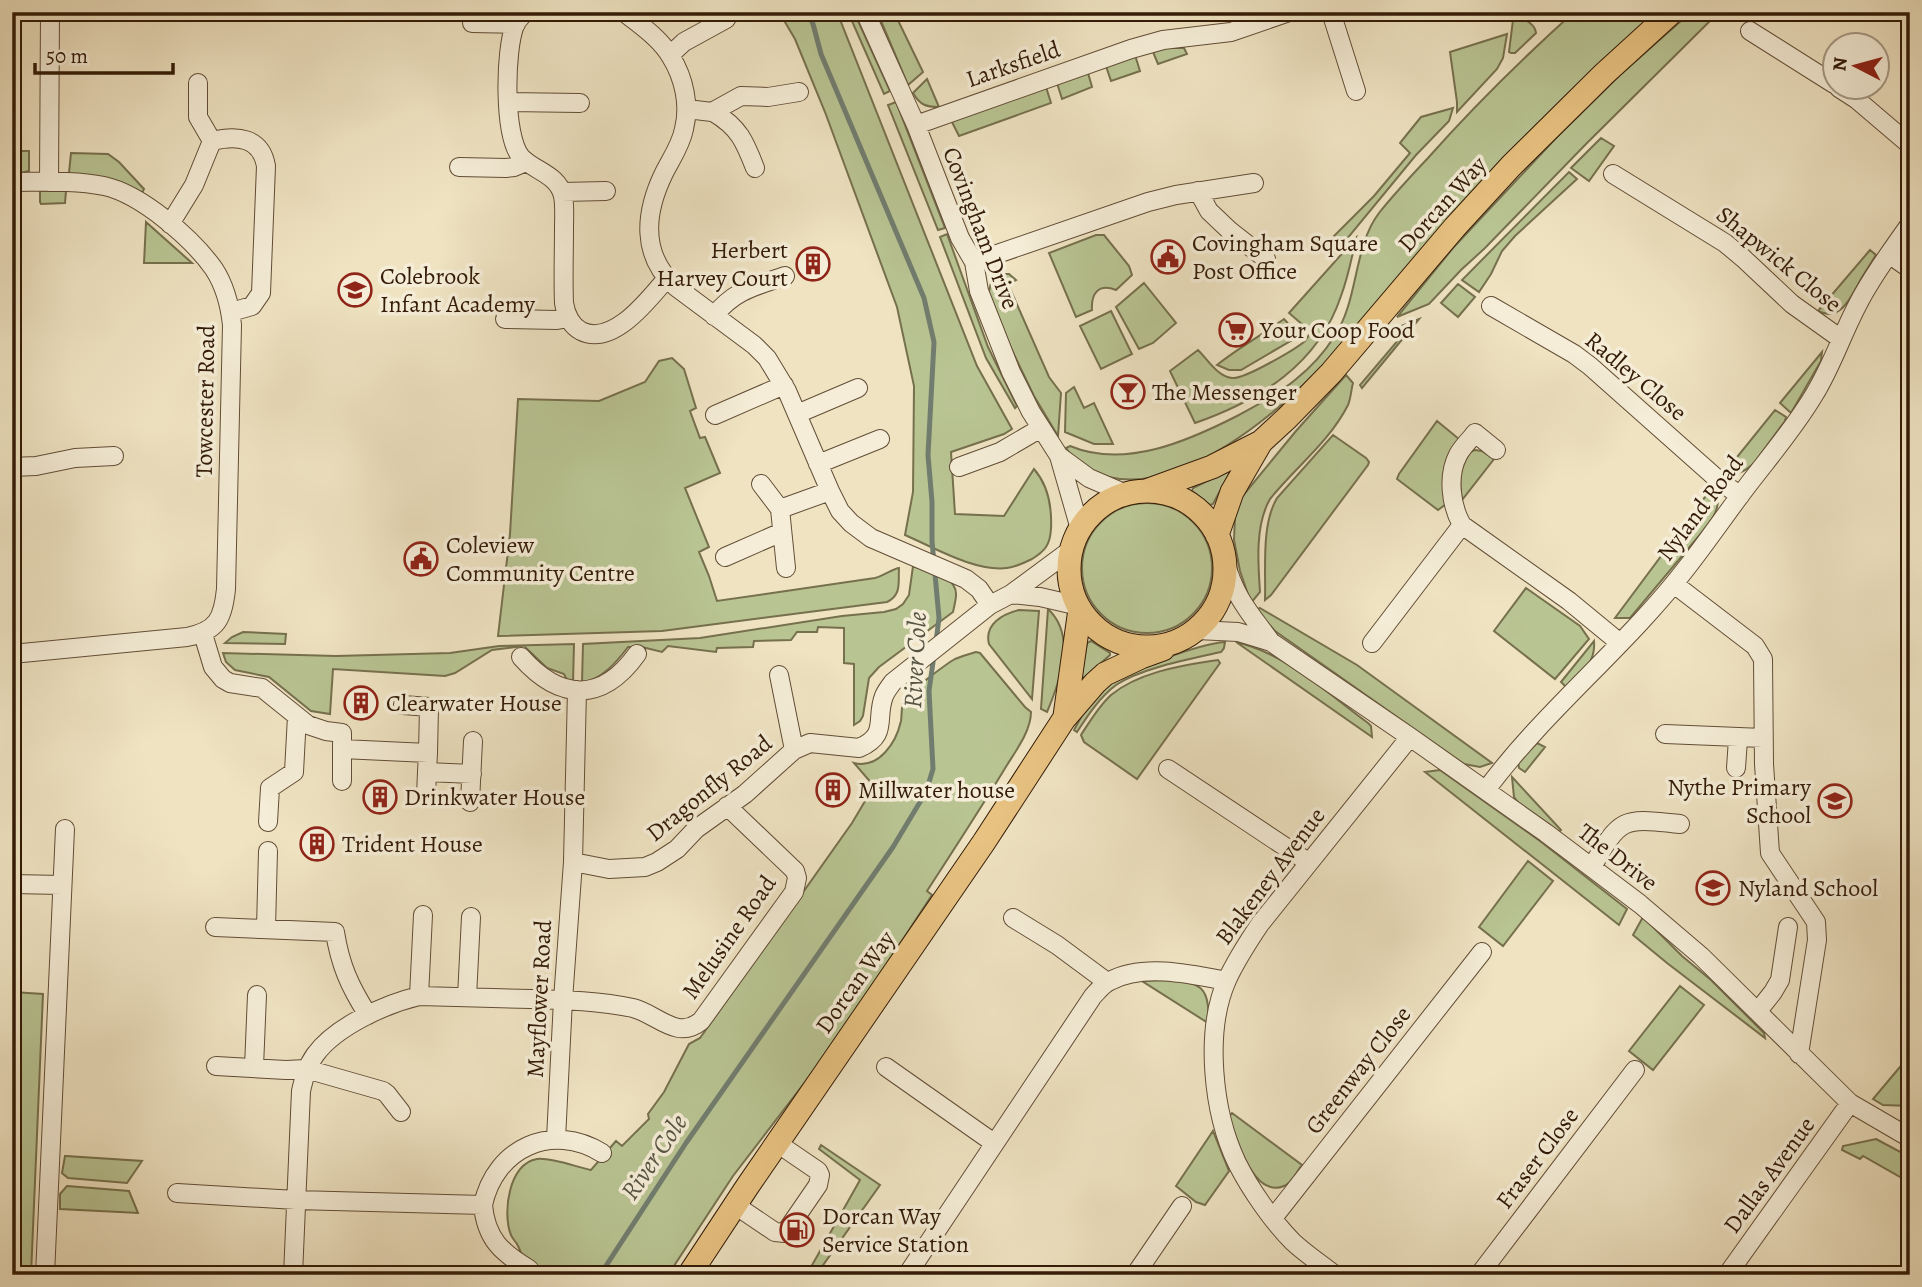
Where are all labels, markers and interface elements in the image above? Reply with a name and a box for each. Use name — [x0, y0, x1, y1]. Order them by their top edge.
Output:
scale bar — [35, 32, 173, 76]
north arrow — [1820, 32, 1890, 102]
street label: Larksfield — [962, 33, 1064, 95]
text: 50 m — [46, 42, 88, 70]
text: N — [1826, 56, 1854, 73]
street label: Covingham Drive — [935, 142, 1027, 314]
street label: Dorcan Way — [1390, 149, 1494, 259]
street label: Shapwick Close — [1710, 199, 1848, 319]
place label: Covingham Square Post Office — [1192, 227, 1378, 287]
place label: Herbert Harvey Court — [657, 234, 788, 294]
public building icon: Covingham Square Post Office — [1149, 238, 1187, 276]
building icon: Herbert Harvey Court — [794, 245, 832, 283]
place label: Colebrook Infant Academy — [380, 260, 535, 320]
school or university icon: Colebrook Infant Academy — [336, 271, 374, 309]
supermarket icon: Your Coop Food — [1217, 311, 1255, 349]
place label: Your Coop Food — [1259, 314, 1415, 346]
street label: Towcester Road — [188, 324, 222, 478]
street label: Radley Close — [1578, 324, 1694, 428]
bar icon: The Messenger — [1109, 373, 1147, 411]
place label: The Messenger — [1152, 376, 1297, 408]
street label: Nyland Road — [1650, 448, 1750, 568]
place label: Coleview Community Centre — [446, 529, 635, 589]
public building icon: Coleview Community Centre — [402, 540, 440, 578]
water label: River Cole — [895, 611, 935, 709]
building icon: Clearwater House — [342, 684, 380, 722]
place label: Clearwater House — [386, 687, 562, 719]
street label: Dragonfly Road — [639, 727, 779, 849]
building icon: Millwater house — [814, 771, 852, 809]
place label: Nythe Primary School — [1667, 771, 1811, 831]
place label: Millwater house — [858, 774, 1015, 806]
building icon: Drinkwater House — [361, 778, 399, 816]
place label: Drinkwater House — [404, 781, 585, 813]
school or university icon: Nythe Primary School — [1816, 782, 1854, 820]
street label: Blakeney Avenue — [1208, 801, 1332, 951]
street label: The Drive — [1571, 816, 1665, 898]
building icon: Trident House — [298, 825, 336, 863]
place label: Trident House — [342, 828, 483, 860]
street label: Melusine Road — [674, 869, 784, 1005]
school or university icon: Nyland School — [1694, 869, 1732, 907]
place label: Nyland School — [1738, 872, 1878, 904]
street label: Mayflower Road — [519, 919, 559, 1079]
street label: Dorcan Way — [808, 924, 902, 1040]
street label: Greenway Close — [1298, 999, 1418, 1141]
street label: Fraser Close — [1488, 1101, 1586, 1215]
water label: River Cole — [612, 1107, 696, 1207]
street label: Dallas Avenue — [1716, 1110, 1822, 1240]
place label: Dorcan Way Service Station — [822, 1200, 969, 1260]
fuel station icon: Dorcan Way Service Station — [778, 1211, 816, 1249]

